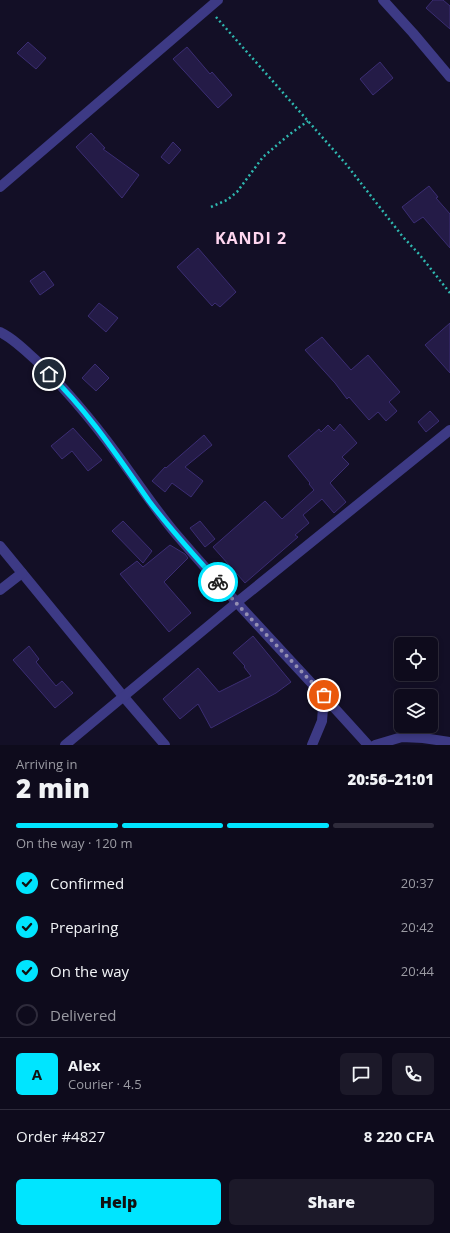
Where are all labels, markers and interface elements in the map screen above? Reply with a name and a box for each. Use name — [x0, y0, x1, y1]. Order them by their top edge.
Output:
district label: KANDI 2 — [215, 227, 287, 249]
pin — [32, 357, 66, 391]
icon: home — [38, 363, 60, 385]
courier — [198, 562, 238, 602]
icon: bike — [207, 571, 229, 593]
map controls — [394, 637, 438, 733]
button: locate — [394, 637, 438, 681]
pin — [307, 678, 341, 712]
icon: bag — [313, 684, 335, 706]
button: layers — [394, 689, 438, 733]
text: Arriving in — [16, 755, 78, 773]
text: 20:56–21:01 — [348, 769, 434, 789]
text: 2 min — [16, 770, 90, 806]
text: On the way · 120 m — [16, 834, 132, 852]
icon: check — [16, 872, 38, 894]
text: Confirmed — [50, 873, 124, 893]
text: 20:37 — [401, 874, 434, 892]
icon: check — [16, 916, 38, 938]
text: Preparing — [50, 917, 118, 937]
text: 20:42 — [401, 918, 434, 936]
icon: check — [16, 960, 38, 982]
text: On the way — [50, 961, 129, 981]
text: 20:44 — [401, 962, 434, 980]
text: Delivered — [50, 1005, 117, 1025]
button: chat — [340, 1053, 382, 1095]
button: phone — [392, 1053, 434, 1095]
text: Alex — [68, 1055, 100, 1075]
text: A — [32, 1064, 42, 1084]
text: Courier · 4.5 — [68, 1075, 142, 1093]
text: Order #4827 — [16, 1126, 105, 1146]
text: 8 220 CFA — [364, 1126, 434, 1146]
button: Help — [16, 1179, 221, 1225]
button: Share — [229, 1179, 434, 1225]

